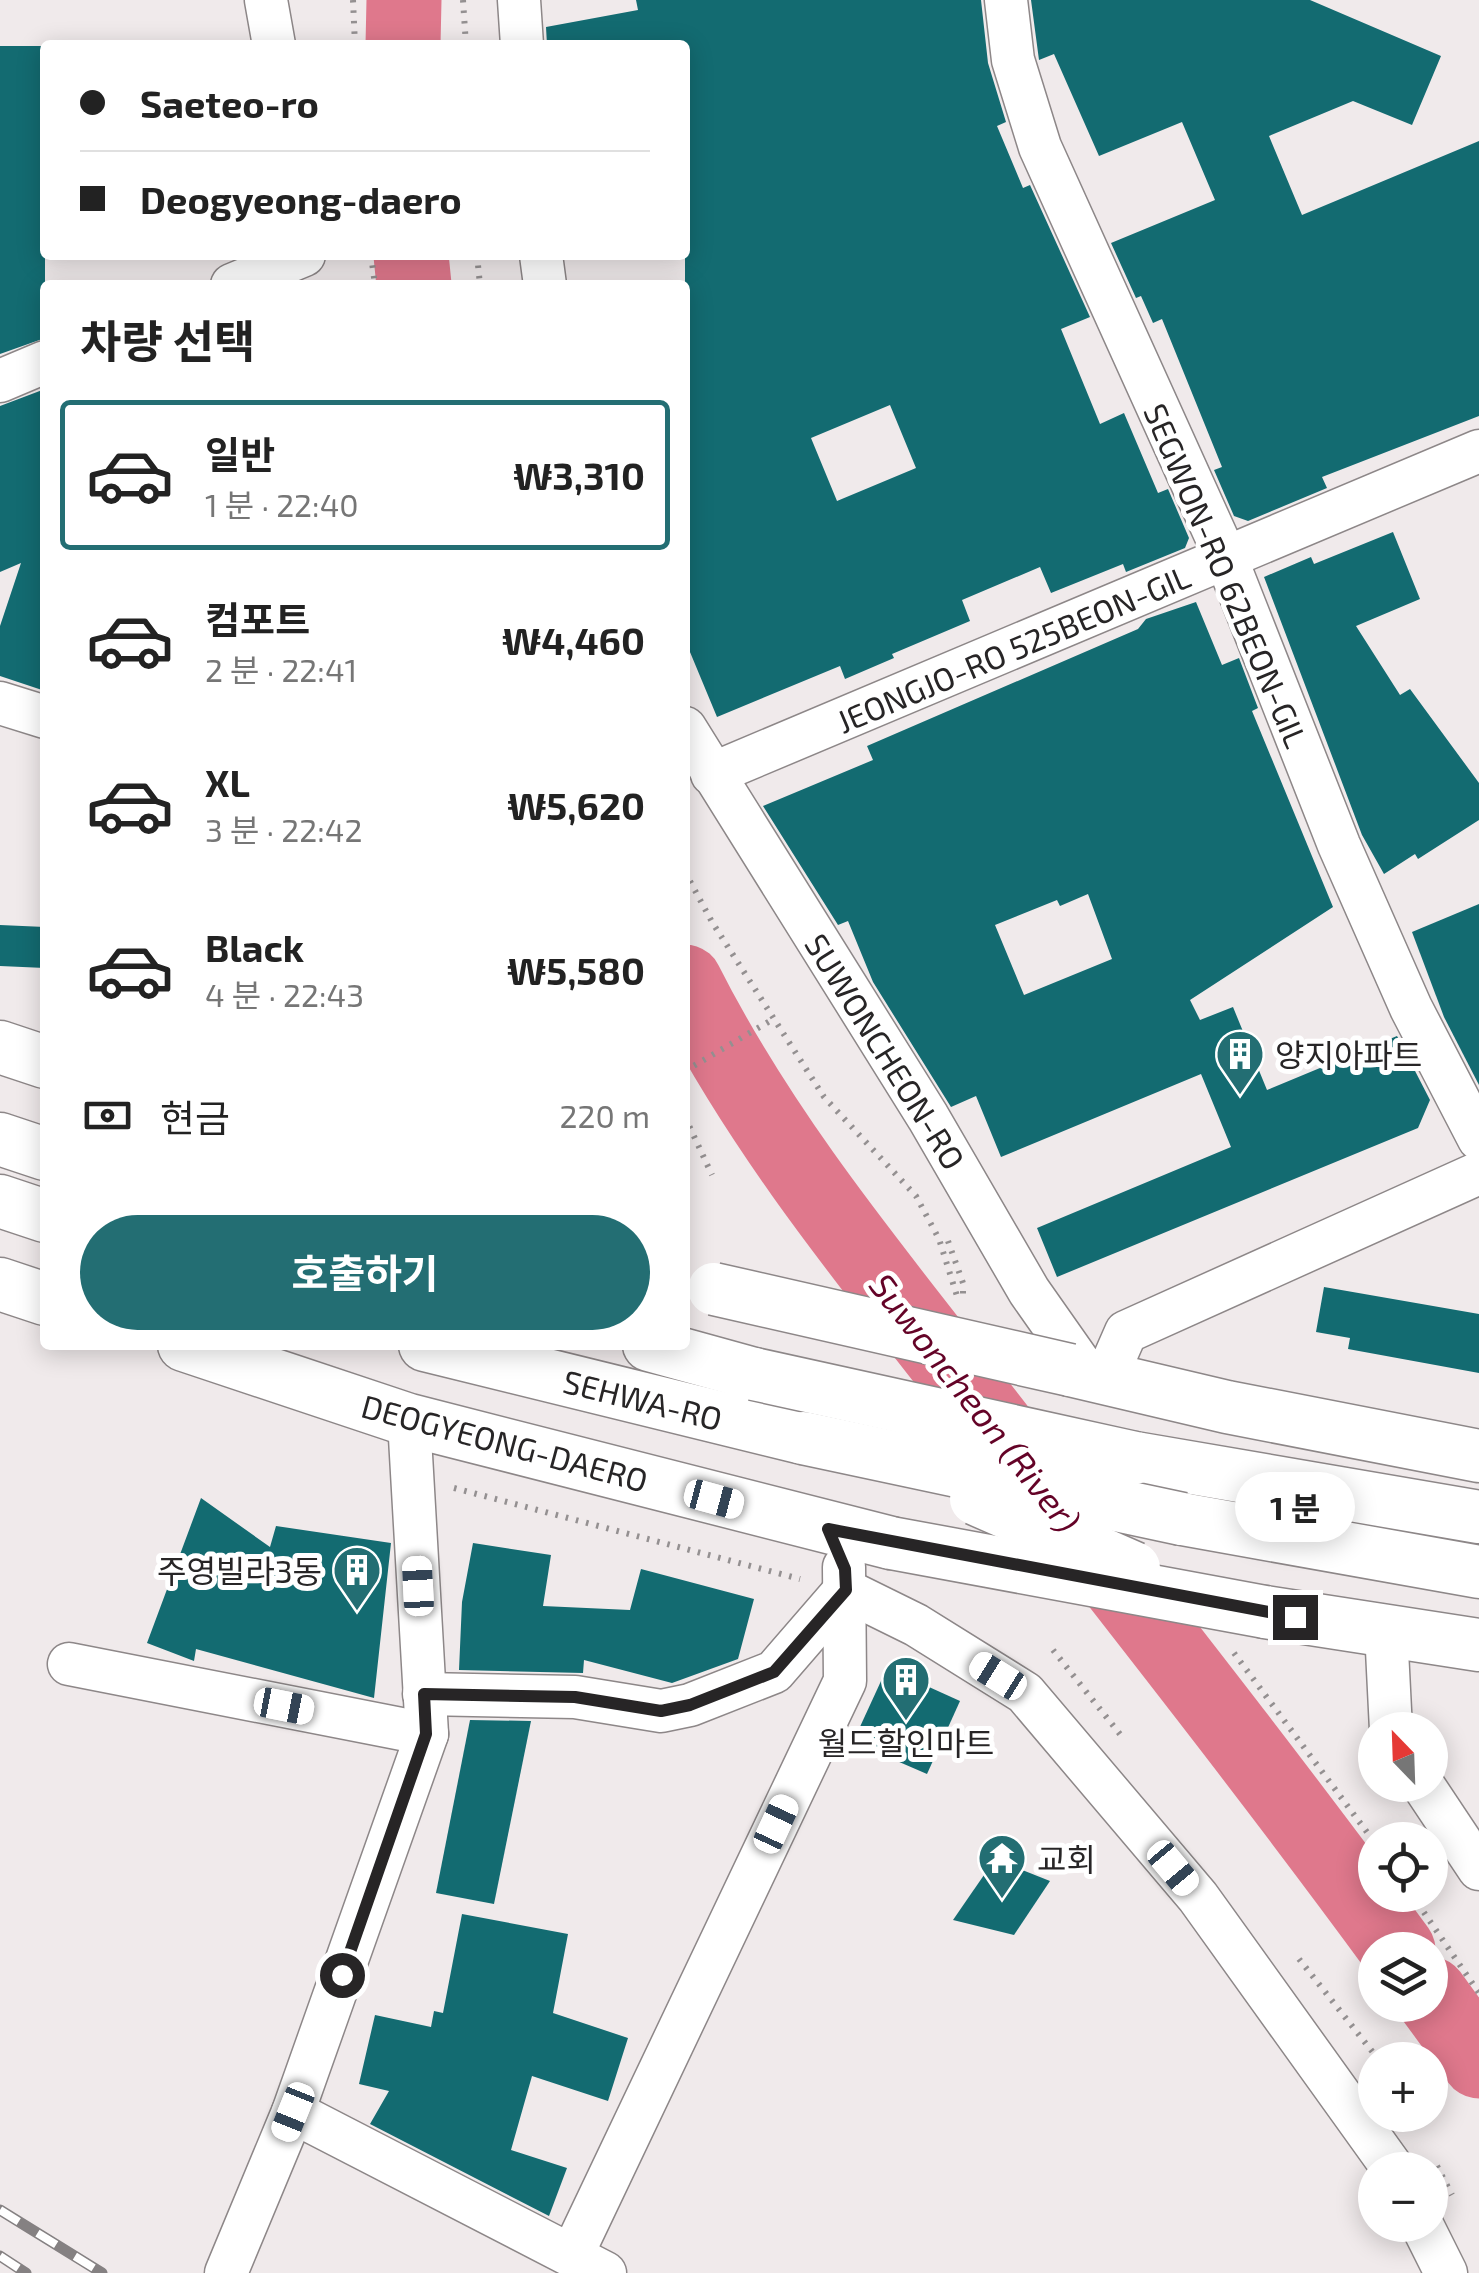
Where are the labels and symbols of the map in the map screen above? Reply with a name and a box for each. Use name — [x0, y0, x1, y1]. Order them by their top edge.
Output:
street label: SEGWON-RO 62BEON-GIL — [1137, 397, 1317, 753]
street label: JEONGJO-RO 525BEON-GIL — [830, 556, 1196, 740]
street label: SUWONCHEON-RO — [798, 926, 974, 1176]
building icon: 양지아파트 — [1214, 1028, 1266, 1096]
place label: 양지아파트 — [1275, 1035, 1422, 1073]
water label: Suwoncheon (River) — [862, 1264, 1090, 1540]
street label: SEHWA-RO — [560, 1361, 726, 1437]
street label: DEOGYEONG-DAERO — [358, 1386, 652, 1498]
callout: 1 분 — [1235, 1472, 1355, 1542]
car — [681, 1477, 747, 1521]
building icon: 주영빌라3동 — [331, 1544, 383, 1612]
place label: 주영빌라3동 — [157, 1551, 322, 1589]
car — [401, 1555, 435, 1617]
route end — [1273, 1595, 1318, 1640]
car — [965, 1647, 1031, 1705]
building icon: 월드할인마트 — [880, 1654, 932, 1722]
car — [252, 1686, 316, 1726]
north arrow — [1358, 1712, 1448, 1802]
place label: 월드할인마트 — [818, 1723, 994, 1761]
car — [750, 1790, 802, 1858]
temple icon: 교회 — [976, 1832, 1028, 1900]
car — [1142, 1835, 1204, 1901]
place label: 교회 — [1037, 1839, 1096, 1877]
route start — [320, 1953, 365, 1998]
car — [268, 2079, 318, 2145]

